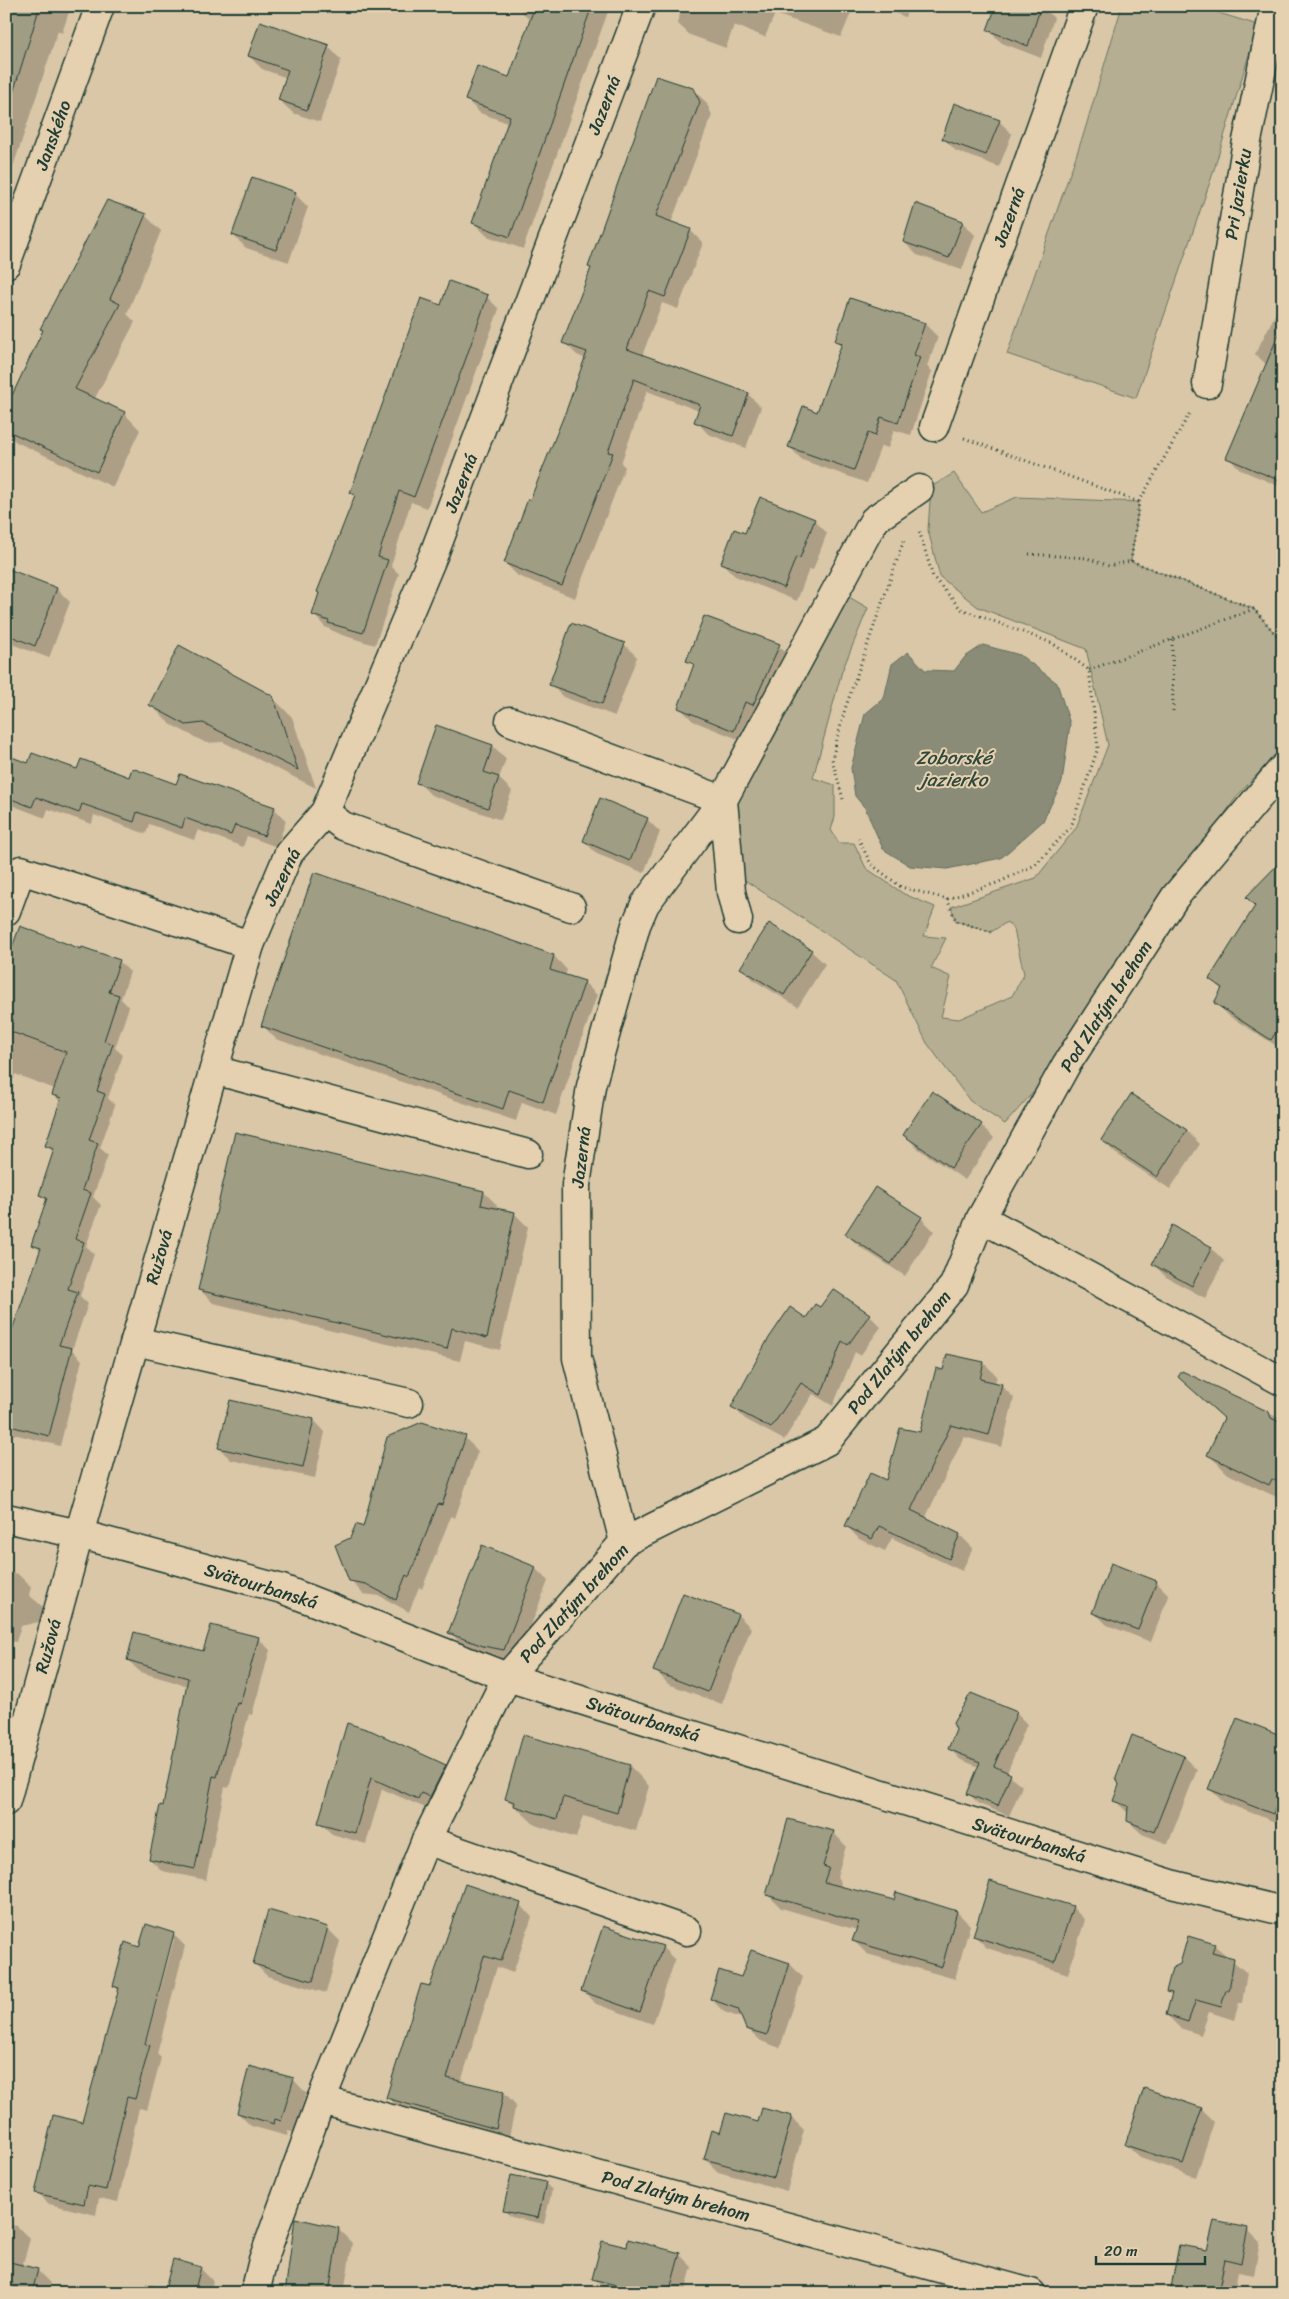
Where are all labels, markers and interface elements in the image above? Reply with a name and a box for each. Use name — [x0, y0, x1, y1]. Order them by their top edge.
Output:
street label: Jazerná — [578, 71, 630, 140]
street label: Janského — [25, 95, 80, 176]
street label: Pri jazierku — [1215, 146, 1261, 242]
street label: Jazerná — [983, 183, 1035, 252]
street label: Jazerná — [435, 449, 487, 518]
water label: Zoborské jazierko — [916, 741, 995, 796]
street label: Jazerná — [254, 842, 310, 913]
street label: Pod Zlatým brehom — [1051, 933, 1161, 1079]
street label: Jazerná — [561, 1125, 601, 1190]
street label: Ružová — [136, 1226, 182, 1288]
street label: Pod Zlatým brehom — [839, 1283, 960, 1421]
street label: Pod Zlatým brehom — [511, 1535, 637, 1670]
street label: Svätourbanská — [200, 1554, 322, 1618]
street label: Ružová — [25, 1615, 71, 1677]
street label: Svätourbanská — [582, 1687, 704, 1751]
street label: Svätourbanská — [968, 1808, 1090, 1872]
street label: Pod Zlatým brehom — [598, 2161, 754, 2231]
scale bar — [1096, 2234, 1205, 2266]
text: 20 m — [1104, 2238, 1138, 2264]

